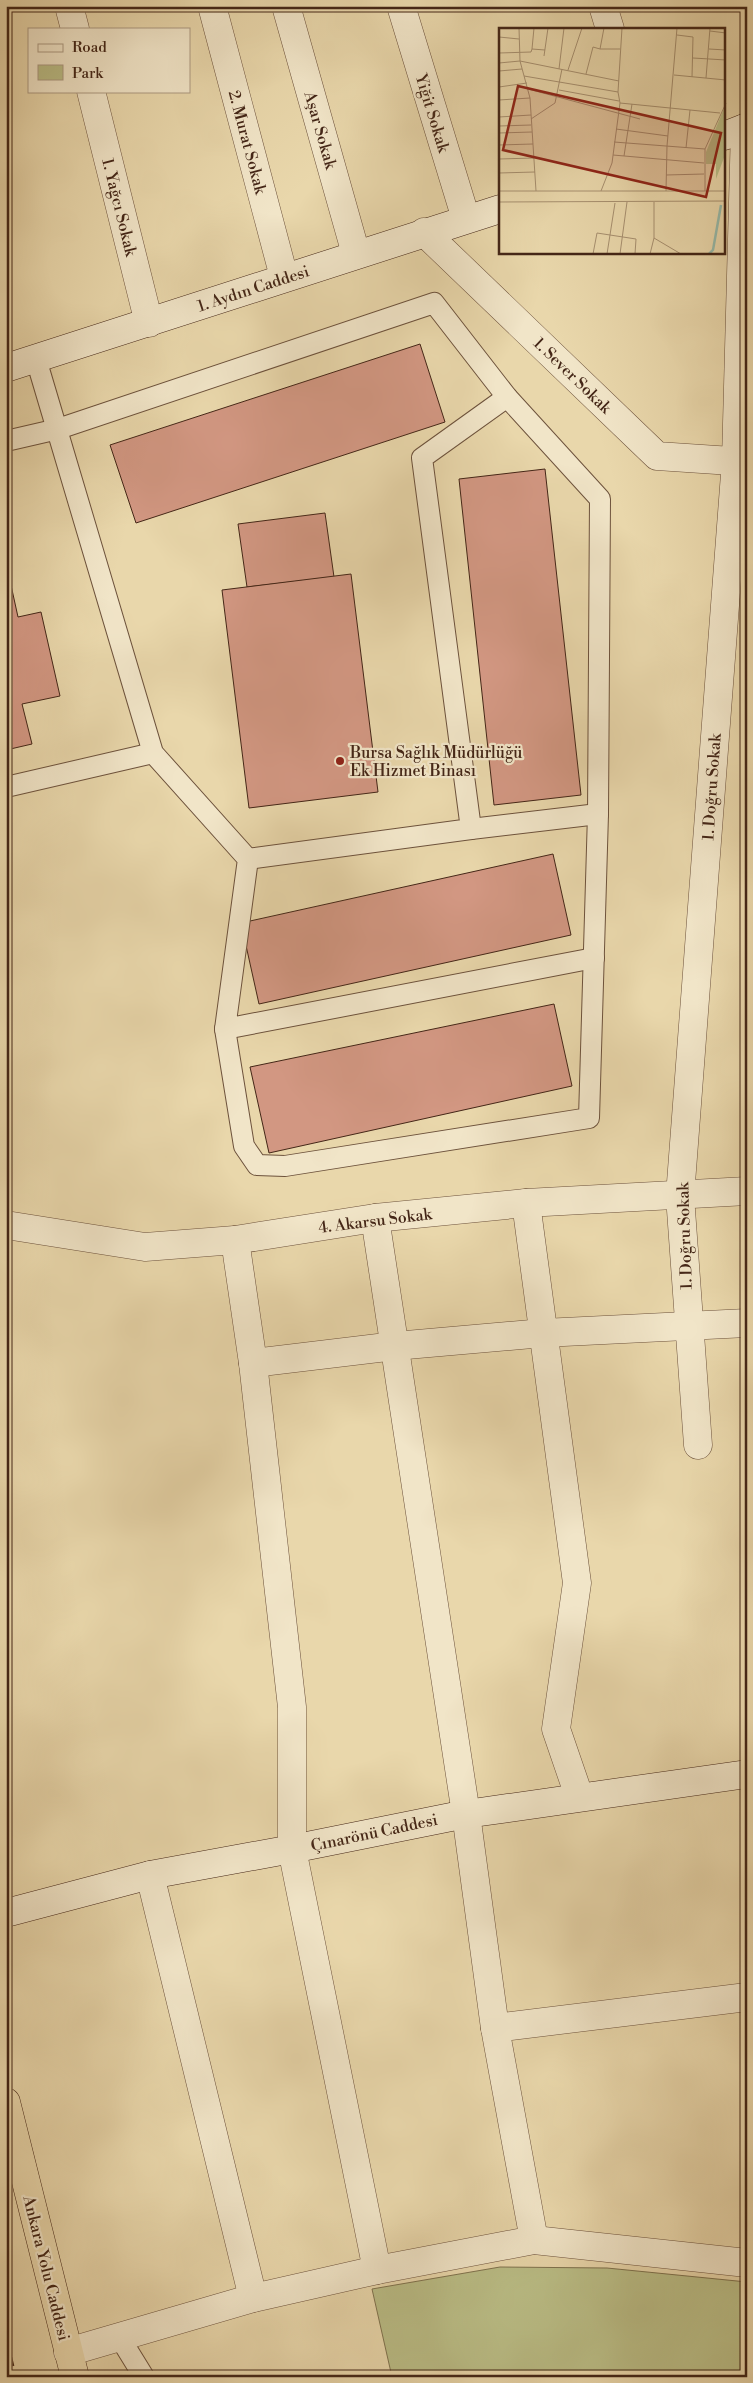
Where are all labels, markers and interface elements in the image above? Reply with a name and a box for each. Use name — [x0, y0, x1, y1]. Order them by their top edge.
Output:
legend — [28, 28, 190, 92]
inset map — [499, 28, 726, 254]
text: Road — [72, 38, 107, 57]
text: Park — [72, 64, 104, 83]
street label: Yiğit Sokak — [410, 71, 454, 157]
street label: 2. Murat Sokak — [224, 88, 271, 198]
street label: Aşar Sokak — [299, 88, 341, 173]
street label: 1. Yağcı Sokak — [97, 156, 141, 260]
street label: 1. Aydın Caddesi — [195, 261, 312, 316]
street label: 1. Sever Sokak — [529, 334, 617, 419]
street label: 1. Doğru Sokak — [698, 731, 726, 841]
place label: Bursa Sağlık Müdürlüğü Ek Hizmet Binası — [349, 743, 522, 781]
marker: Bursa Sağlık Müdürlüğü Ek Hizmet Binası — [334, 755, 346, 767]
street label: 1. Doğru Sokak — [673, 1180, 697, 1290]
street label: 4. Akarsu Sokak — [317, 1204, 435, 1238]
street label: Çınarönü Caddesi — [309, 1810, 439, 1856]
street label: Ankara Yolu Caddesi — [18, 2193, 74, 2343]

